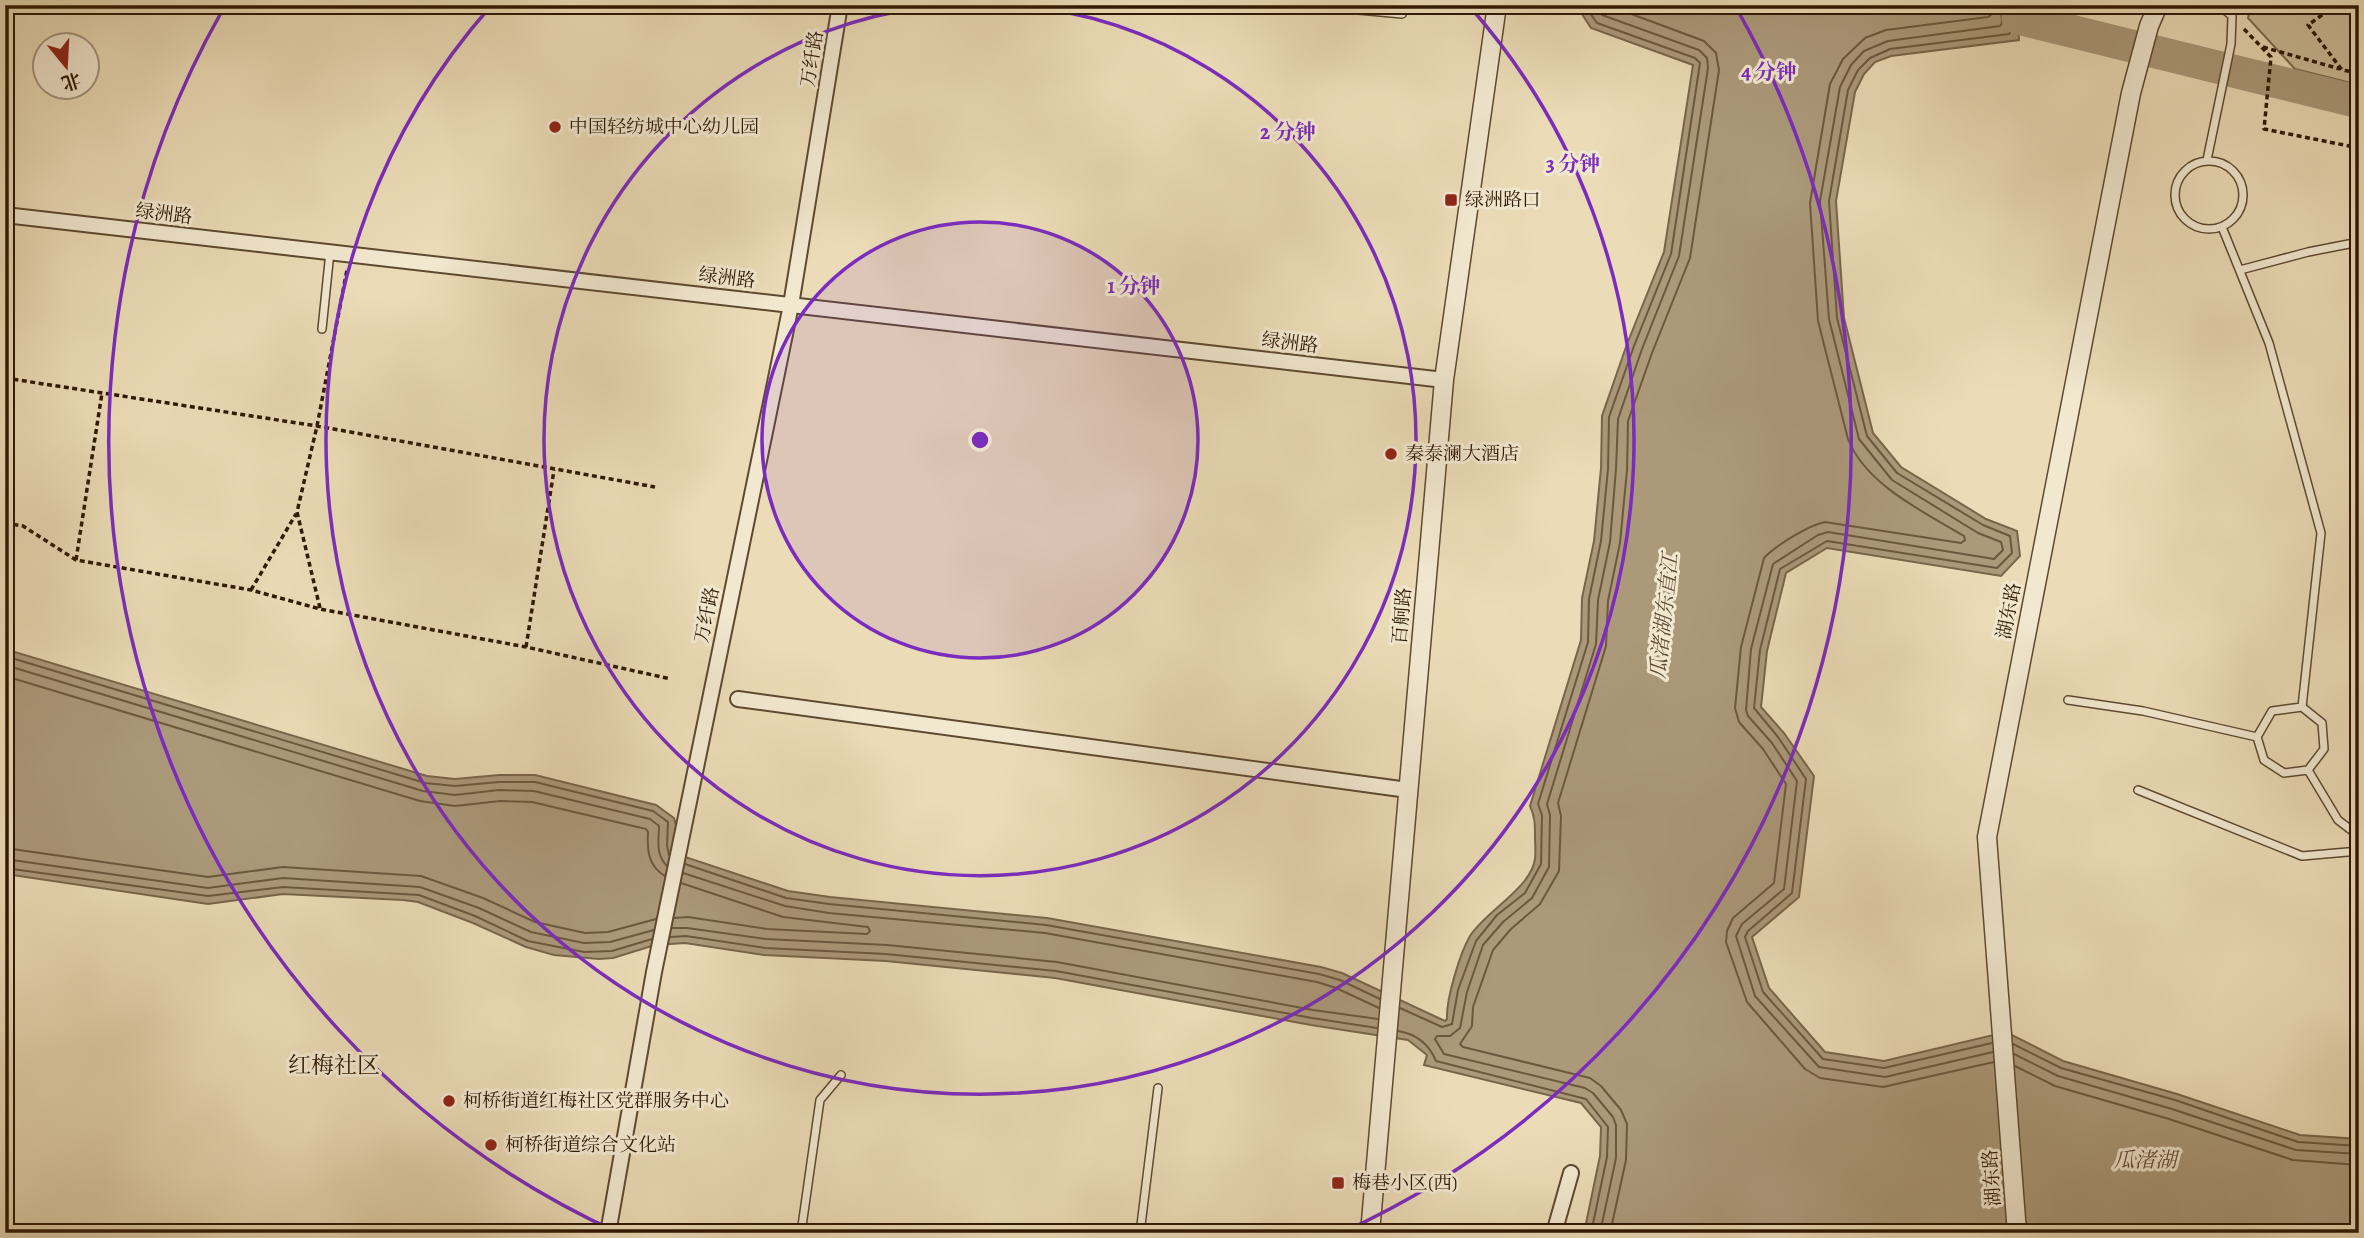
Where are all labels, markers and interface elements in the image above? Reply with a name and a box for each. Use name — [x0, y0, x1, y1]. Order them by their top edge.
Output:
street label: 万纤路 — [795, 29, 829, 89]
north arrow — [32, 32, 102, 102]
text: 4 分钟 — [1741, 58, 1797, 86]
text: 北 — [58, 66, 84, 97]
place label: 中国轻纺城中心幼儿园 — [569, 114, 759, 140]
text: 2 分钟 — [1260, 118, 1316, 146]
marker: 中国轻纺城中心幼儿园 — [547, 119, 563, 135]
text: 3 分钟 — [1546, 150, 1600, 178]
place label: 绿洲路口 — [1465, 187, 1541, 213]
marker: 绿洲路口 — [1443, 192, 1459, 208]
street label: 绿洲路 — [134, 198, 194, 230]
street label: 绿洲路 — [697, 262, 757, 294]
text: 1 分钟 — [1107, 272, 1161, 300]
street label: 绿洲路 — [1260, 327, 1320, 359]
centre of rings — [968, 428, 992, 452]
place label: 秦泰澜大酒店 — [1405, 441, 1519, 467]
marker: 秦泰澜大酒店 — [1383, 446, 1399, 462]
water label: 瓜渚湖东直江 — [1643, 549, 1685, 680]
street label: 湖东路 — [1991, 581, 2027, 641]
street label: 万纤路 — [688, 584, 726, 646]
street label: 百舸路 — [1387, 586, 1417, 646]
district label: 红梅社区 — [288, 1050, 380, 1081]
place label: 柯桥街道红梅社区党群服务中心 — [463, 1088, 729, 1114]
marker: 柯桥街道红梅社区党群服务中心 — [441, 1093, 457, 1109]
place label: 柯桥街道综合文化站 — [505, 1132, 676, 1158]
marker: 柯桥街道综合文化站 — [483, 1137, 499, 1153]
water label: 瓜渚湖 — [2114, 1146, 2180, 1174]
street label: 湖东路 — [1977, 1149, 2007, 1207]
place label: 梅巷小区(西) — [1352, 1170, 1457, 1196]
marker: 梅巷小区(西) — [1330, 1175, 1346, 1191]

